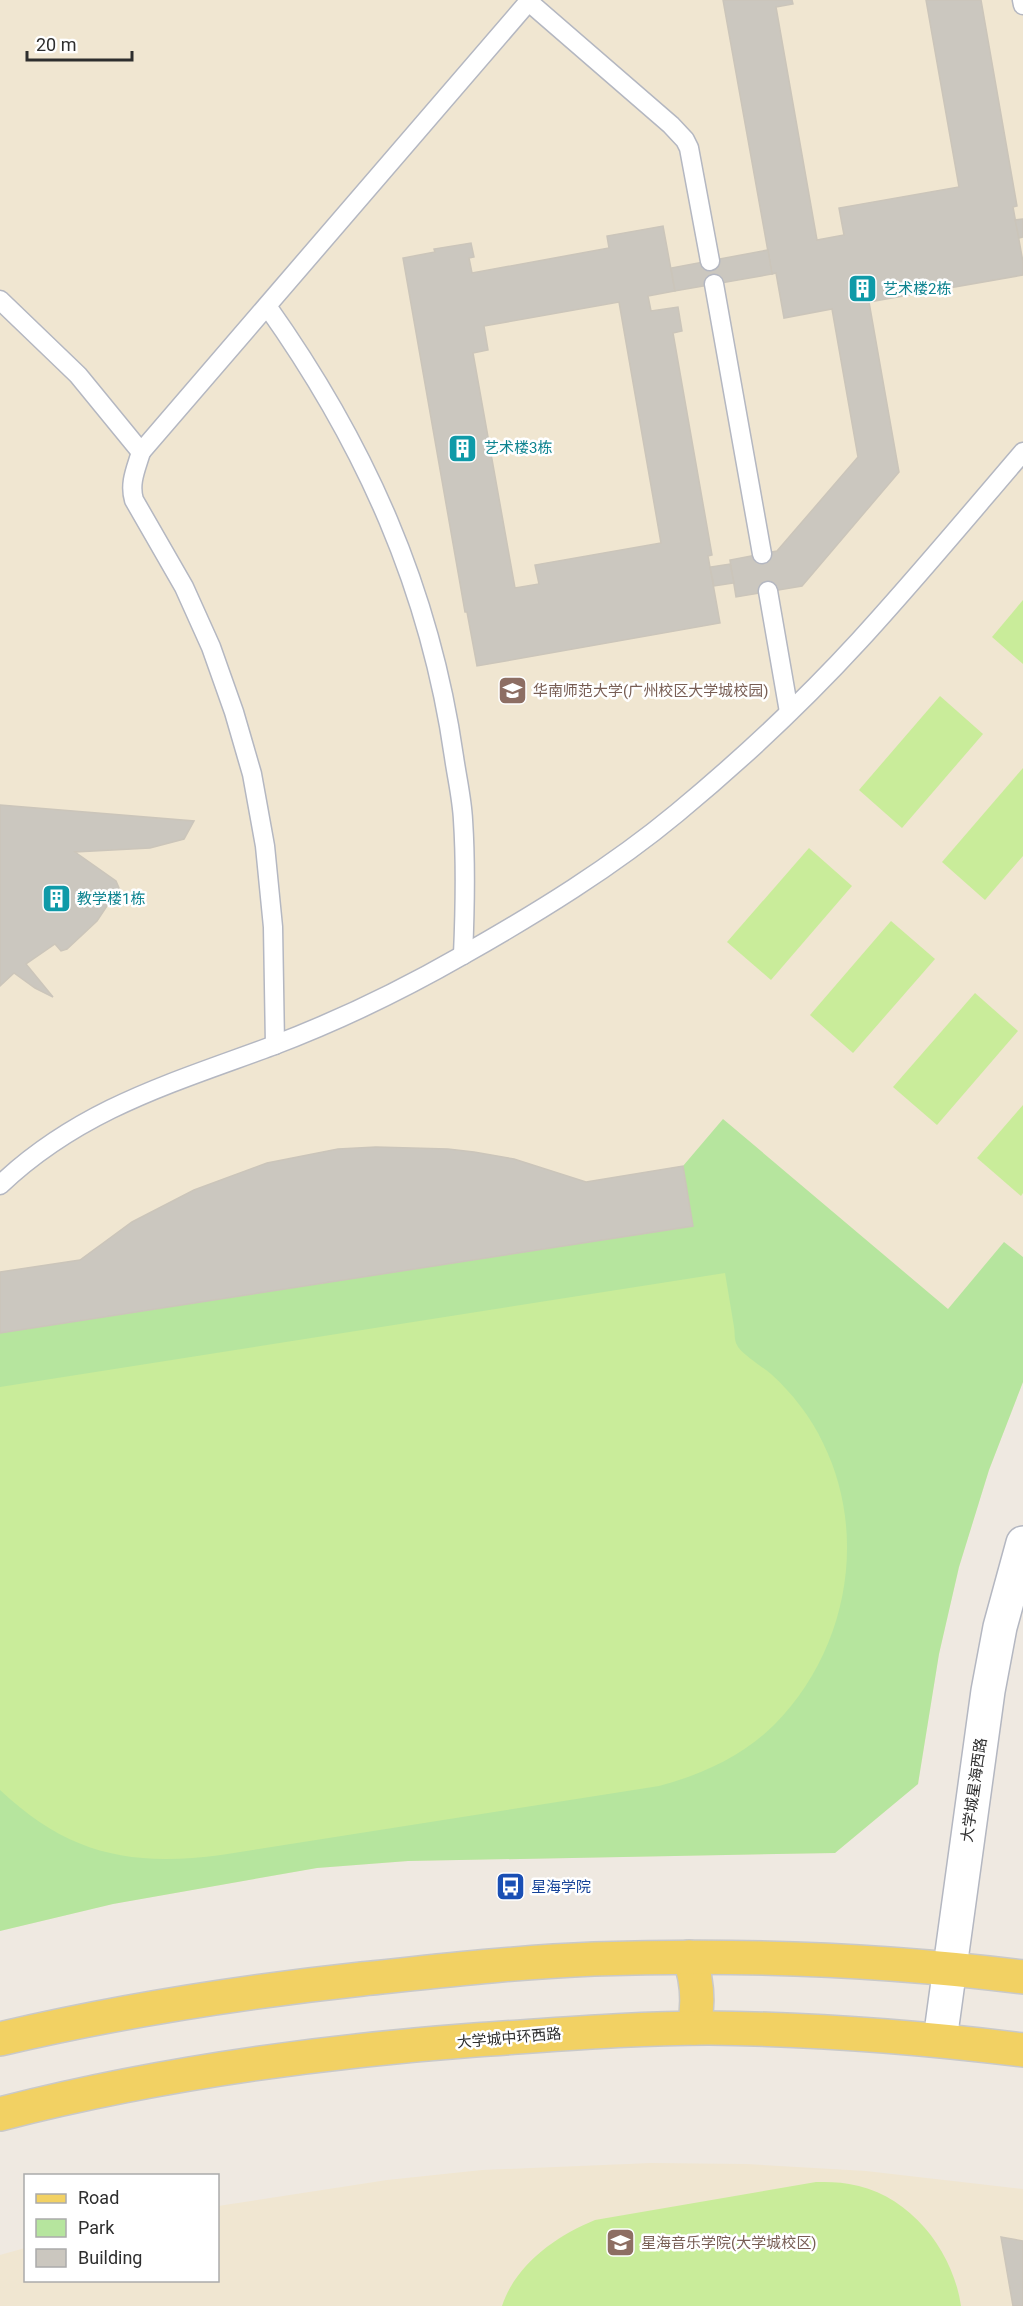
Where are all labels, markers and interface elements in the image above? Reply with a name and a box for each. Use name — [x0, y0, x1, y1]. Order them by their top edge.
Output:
scale bar — [27, 24, 132, 62]
text: 20 m — [36, 34, 76, 55]
building icon: 艺术楼2栋 — [846, 273, 878, 305]
place label: 艺术楼2栋 — [883, 280, 951, 298]
building icon: 艺术楼3栋 — [447, 432, 479, 464]
place label: 艺术楼3栋 — [484, 439, 552, 457]
school or university icon: 华南师范大学(广州校区大学城校园) — [496, 675, 528, 707]
place label: 华南师范大学(广州校区大学城校园) — [533, 682, 768, 700]
building icon: 教学楼1栋 — [40, 883, 72, 915]
place label: 教学楼1栋 — [77, 890, 145, 908]
street label: 大学城星海西路 — [958, 1737, 990, 1843]
bus stop icon: 星海学院 — [494, 1871, 526, 1903]
place label: 星海学院 — [531, 1878, 591, 1896]
street label: 大学城中环西路 — [456, 2024, 562, 2052]
legend — [24, 2174, 219, 2282]
text: Road — [78, 2187, 119, 2208]
text: Park — [78, 2217, 115, 2238]
school or university icon: 星海音乐学院(大学城校区) — [604, 2227, 636, 2259]
place label: 星海音乐学院(大学城校区) — [641, 2234, 816, 2252]
text: Building — [78, 2247, 142, 2268]

